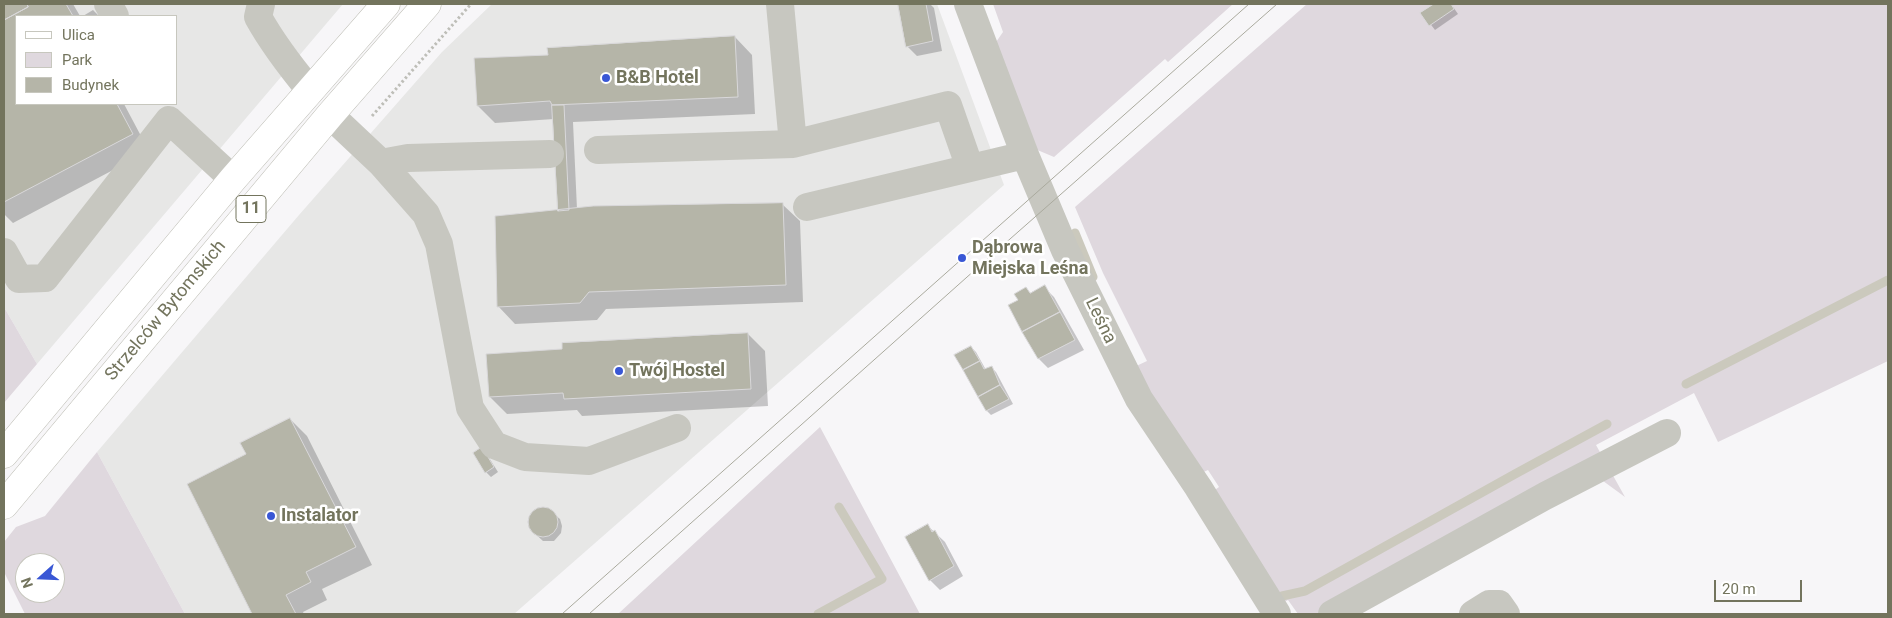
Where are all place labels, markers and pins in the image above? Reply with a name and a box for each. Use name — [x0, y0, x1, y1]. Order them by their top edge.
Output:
place label: B&B Hotel — [616, 67, 699, 89]
marker: B&B Hotel — [600, 72, 612, 84]
place label: Dąbrowa Miejska Leśna — [972, 237, 1088, 280]
marker: Dąbrowa Miejska Leśna — [956, 252, 968, 264]
place label: Twój Hostel — [629, 360, 725, 382]
marker: Twój Hostel — [613, 365, 625, 377]
place label: Instalator — [281, 505, 358, 527]
marker: Instalator — [265, 510, 277, 522]

